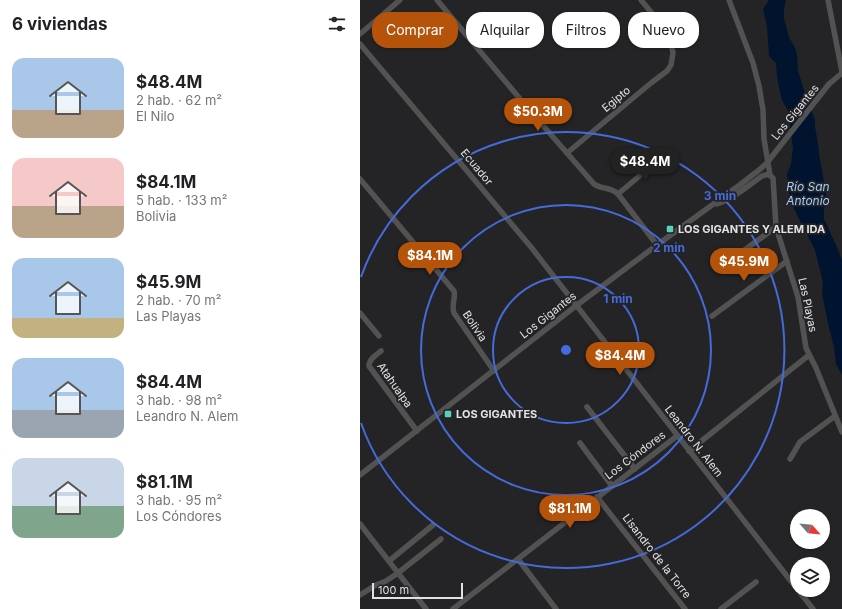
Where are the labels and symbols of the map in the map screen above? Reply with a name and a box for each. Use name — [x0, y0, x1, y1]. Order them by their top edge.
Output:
street label: Los Gigantes — [768, 81, 822, 143]
street label: Egipto — [599, 83, 633, 115]
pin: $50.3M — [505, 98, 571, 132]
street label: Ecuador — [458, 146, 496, 188]
pin: $48.4M — [612, 148, 678, 182]
water label: Río San Antonio — [785, 179, 830, 208]
text: 3 min — [704, 188, 736, 203]
place label: LOS GIGANTES Y ALEM IDA — [678, 222, 825, 236]
marker: LOS GIGANTES Y ALEM IDA — [665, 224, 675, 234]
text: 2 min — [653, 240, 685, 255]
pin: $84.1M — [397, 242, 463, 276]
pin: $45.9M — [711, 248, 777, 282]
street label: Las Playas — [795, 277, 821, 334]
street label: Los Gigantes — [517, 289, 579, 341]
text: 1 min — [603, 291, 633, 306]
street label: Bolivia — [460, 308, 490, 344]
pin: $84.4M — [587, 342, 653, 376]
centre of rings — [559, 343, 573, 357]
street label: Atahualpa — [374, 360, 416, 410]
street label: Leandro N. Alem — [662, 403, 726, 479]
place label: LOS GIGANTES — [456, 407, 537, 421]
marker: LOS GIGANTES — [443, 409, 453, 419]
street label: Los Cóndores — [602, 428, 668, 482]
pin: $81.1M — [537, 495, 603, 529]
north arrow — [790, 509, 830, 549]
street label: Lisandro de la Torre — [620, 511, 694, 601]
scale bar — [372, 581, 463, 600]

